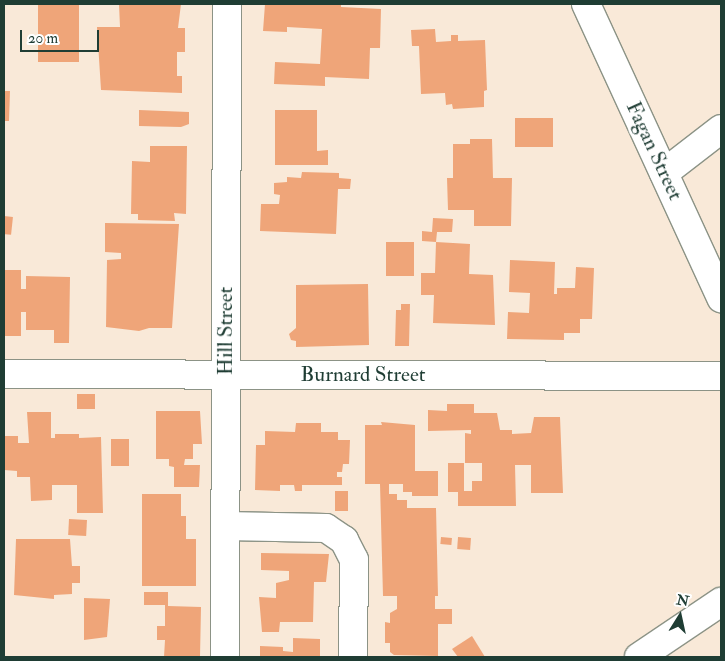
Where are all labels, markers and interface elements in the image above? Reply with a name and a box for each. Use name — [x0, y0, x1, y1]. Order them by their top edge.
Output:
scale bar — [22, 20, 101, 52]
text: 20 m — [28, 29, 58, 48]
street label: Fagan Street — [620, 98, 688, 204]
street label: Hill Street — [213, 287, 239, 375]
street label: Burnard Street — [301, 362, 425, 388]
north arrow — [655, 591, 705, 641]
text: N — [675, 591, 690, 610]

